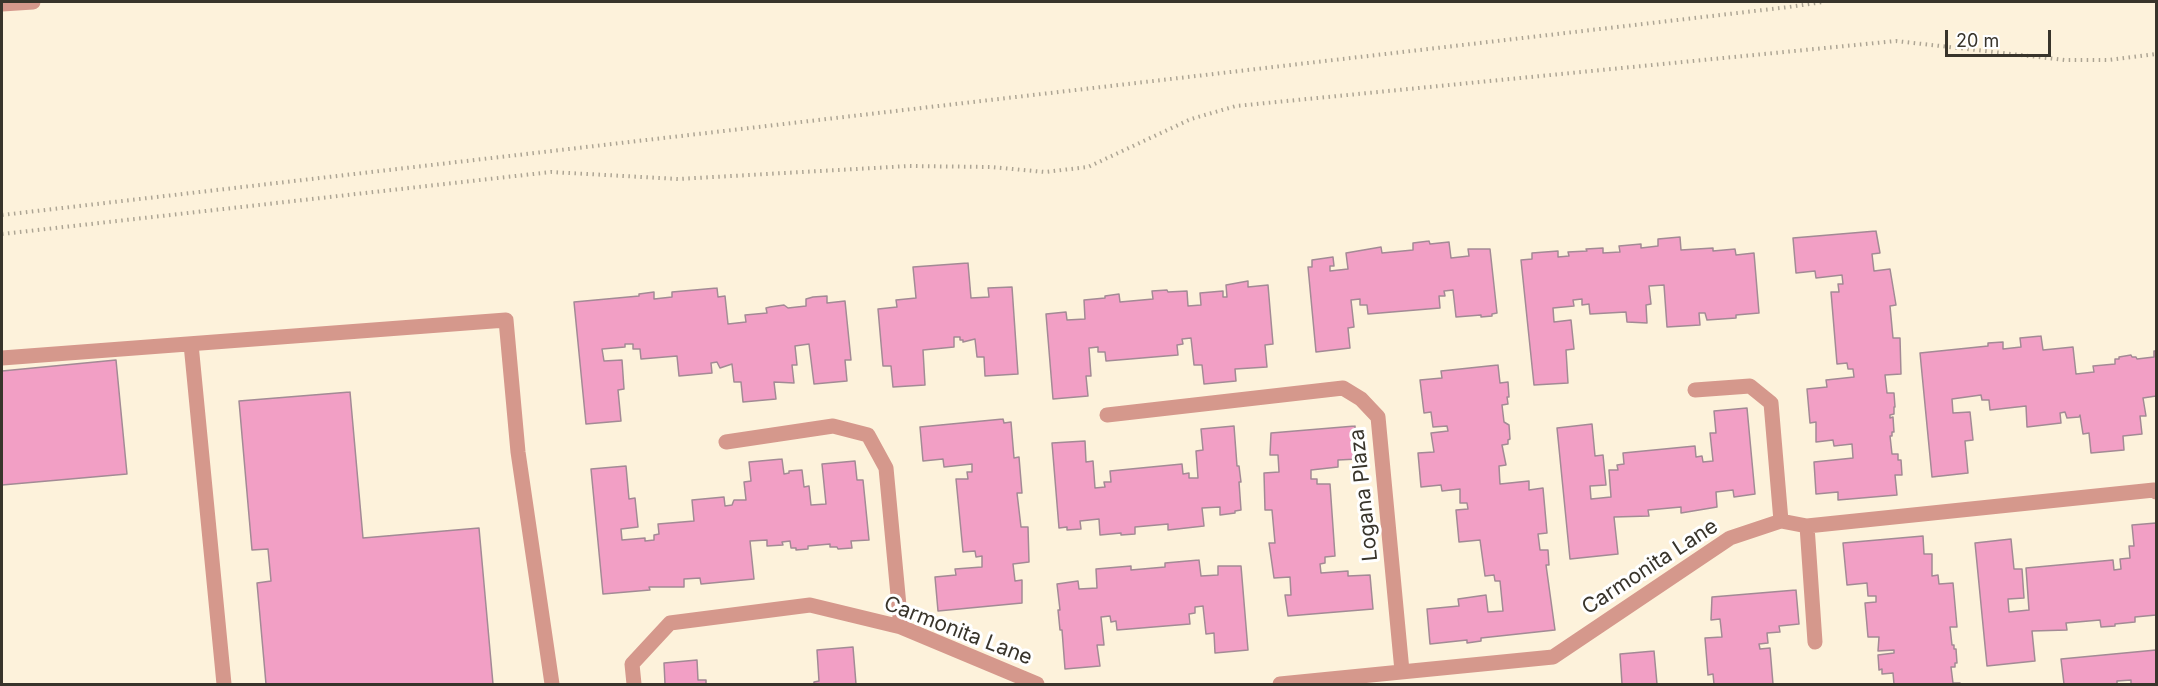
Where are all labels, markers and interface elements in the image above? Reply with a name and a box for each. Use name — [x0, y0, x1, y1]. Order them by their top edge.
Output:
scale bar — [1948, 18, 2054, 56]
text: 20 m — [1956, 30, 1999, 51]
street label: Logana Plaza — [1345, 428, 1383, 562]
street label: Carmonita Lane — [1577, 514, 1723, 620]
street label: Carmonita Lane — [880, 591, 1036, 671]

